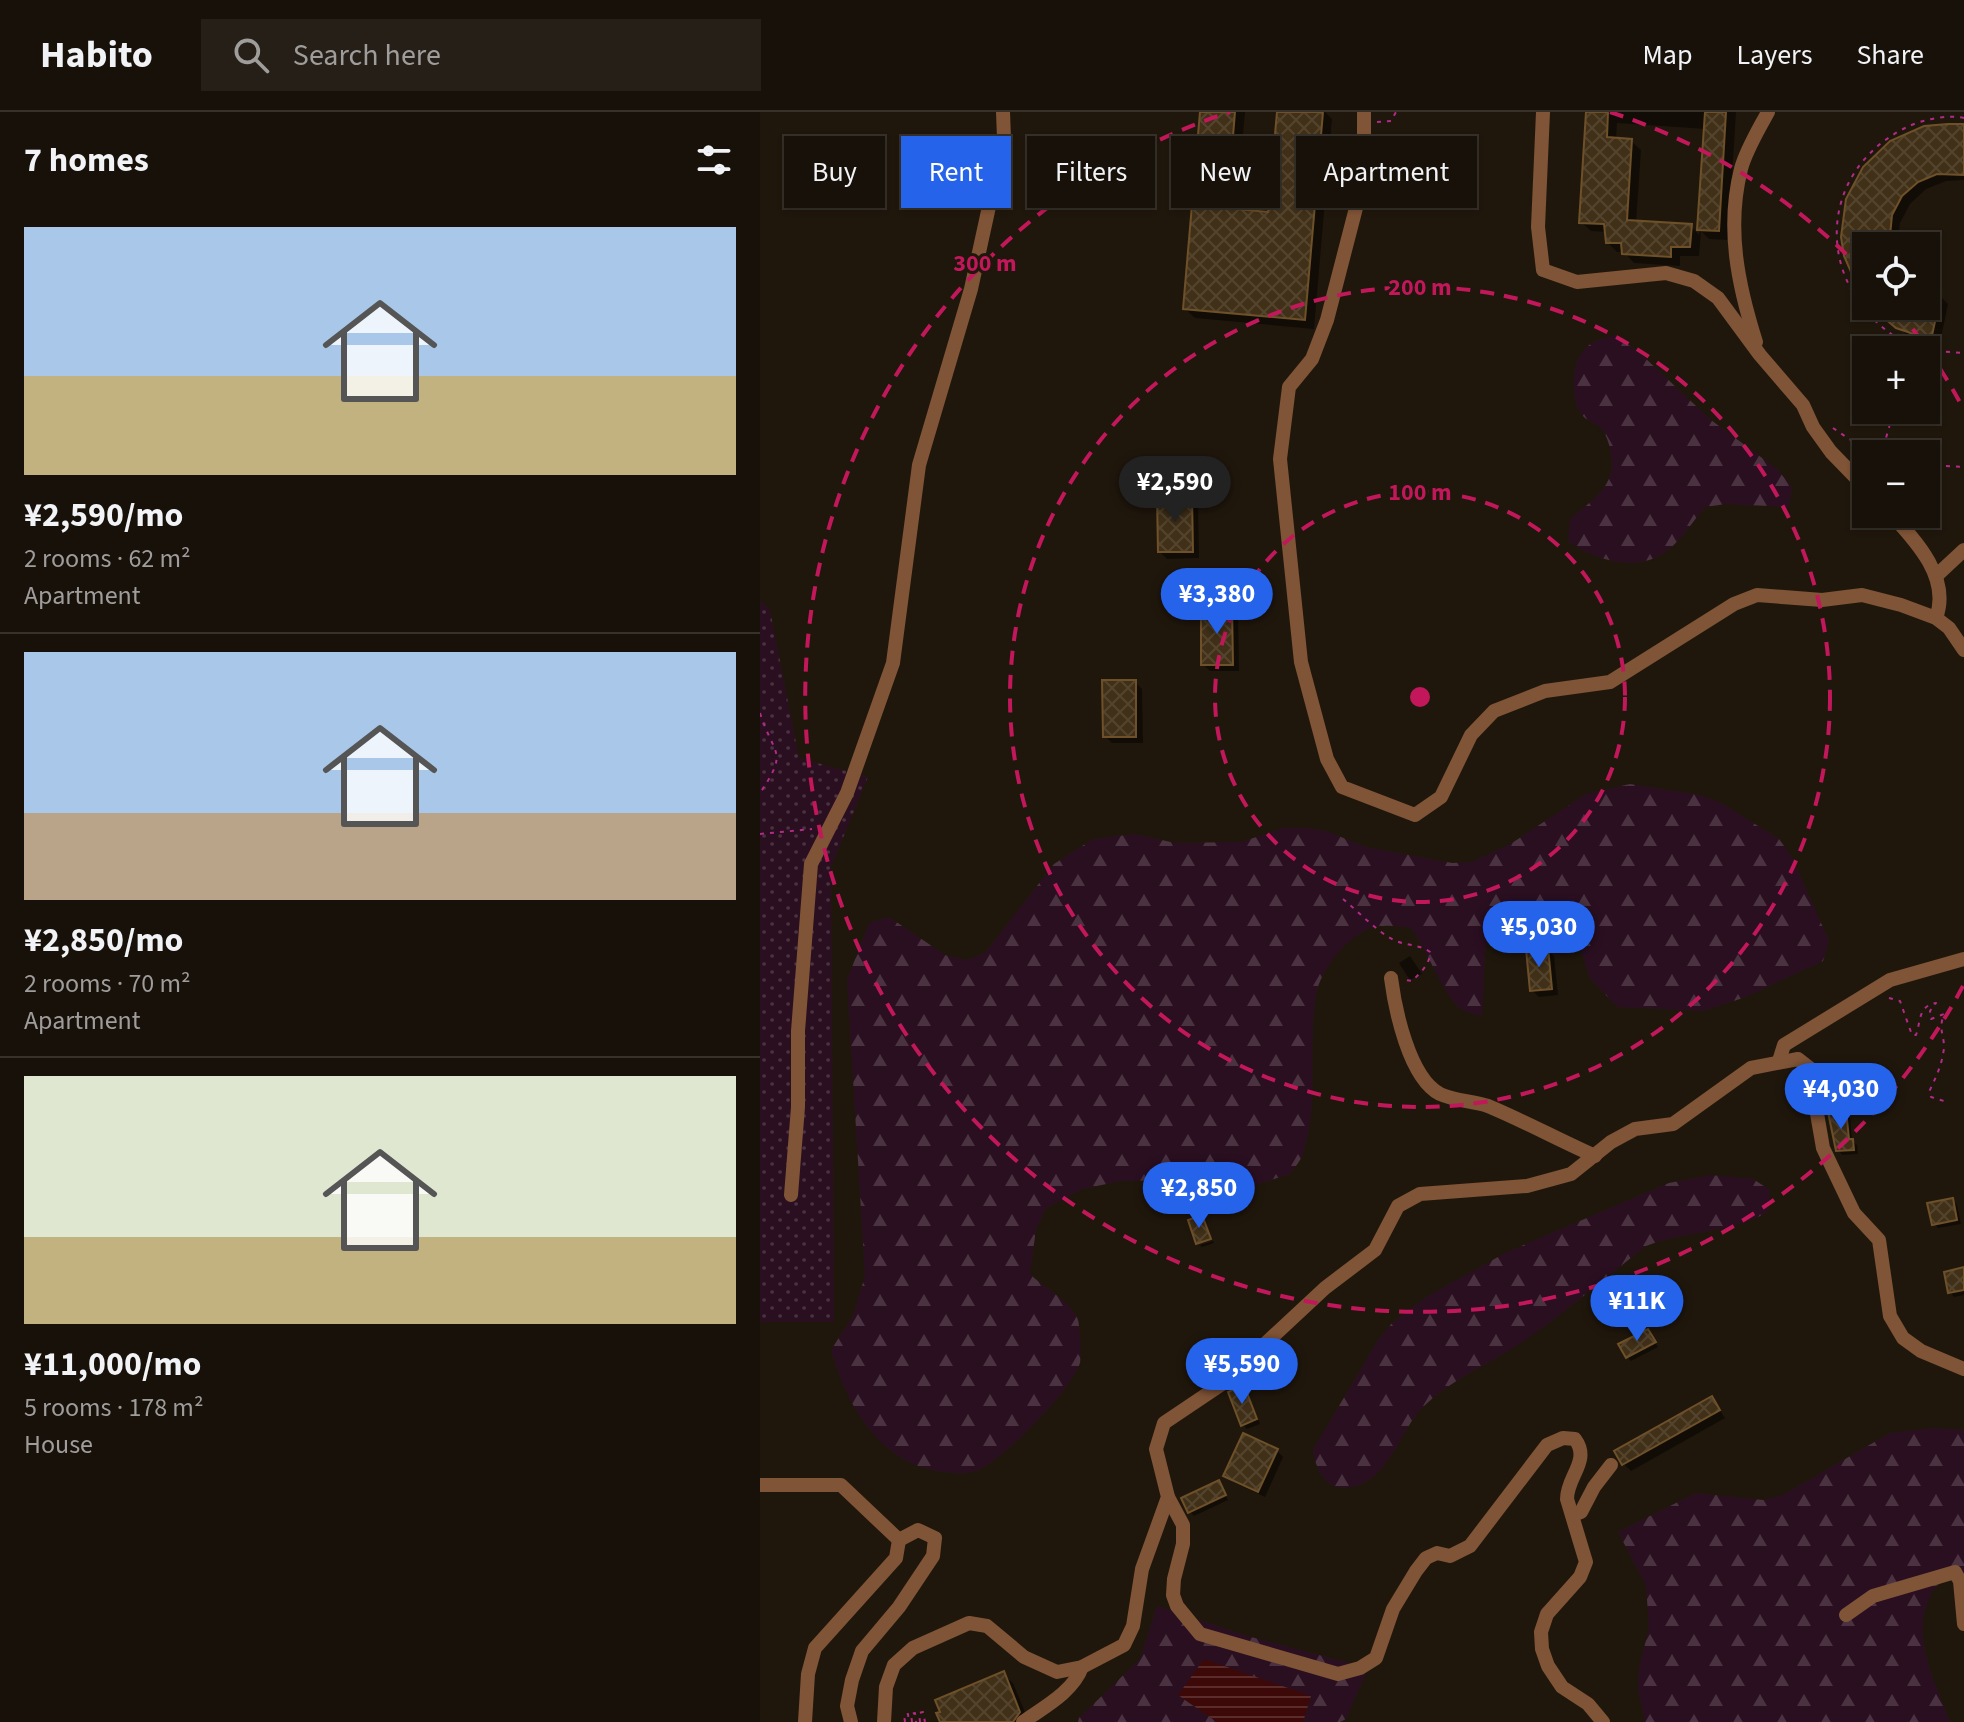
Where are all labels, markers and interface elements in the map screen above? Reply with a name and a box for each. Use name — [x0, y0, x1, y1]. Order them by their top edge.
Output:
search box — [201, 19, 761, 91]
text: Habito — [40, 28, 153, 82]
icon: search — [229, 33, 273, 77]
text: Search here — [293, 34, 441, 77]
text: Map — [1642, 35, 1692, 75]
text: Layers — [1736, 35, 1812, 75]
text: Share — [1856, 35, 1924, 75]
text: 7 homes — [24, 136, 149, 185]
chip: Buy — [784, 136, 885, 208]
chip: Rent — [901, 136, 1011, 208]
chip: Filters — [1027, 136, 1155, 208]
chip: New — [1171, 136, 1280, 208]
chip: Apartment — [1296, 136, 1477, 208]
icon: filters — [692, 138, 736, 182]
map controls — [1852, 232, 1940, 528]
button: locate — [1852, 232, 1940, 320]
text: 300 m — [953, 246, 1017, 281]
text: 200 m — [1388, 270, 1452, 305]
icon: home — [308, 279, 452, 423]
button: + — [1852, 336, 1940, 424]
button: − — [1852, 440, 1940, 528]
pin: ¥2,590 — [1110, 456, 1240, 524]
text: ¥2,590 — [1137, 463, 1213, 500]
text: 100 m — [1388, 475, 1452, 510]
text: ¥2,590/mo — [24, 491, 184, 540]
text: 2 rooms · 62 m² — [24, 540, 191, 577]
pin: ¥3,380 — [1152, 568, 1282, 636]
text: ¥3,380 — [1179, 575, 1255, 612]
text: Apartment — [24, 577, 141, 614]
centre of rings — [1406, 683, 1434, 711]
icon: home — [308, 704, 452, 848]
pin: ¥5,030 — [1474, 901, 1604, 969]
text: ¥5,030 — [1501, 908, 1577, 945]
text: ¥2,850/mo — [24, 916, 184, 965]
text: 2 rooms · 70 m² — [24, 965, 191, 1002]
text: Apartment — [24, 1002, 141, 1039]
pin: ¥4,030 — [1776, 1063, 1906, 1131]
text: ¥4,030 — [1803, 1070, 1879, 1107]
icon: home — [308, 1128, 452, 1272]
pin: ¥2,850 — [1134, 1162, 1264, 1230]
text: ¥2,850 — [1161, 1169, 1237, 1206]
pin: ¥11K — [1590, 1275, 1684, 1343]
text: ¥11K — [1608, 1282, 1666, 1319]
pin: ¥5,590 — [1177, 1338, 1307, 1406]
text: ¥11,000/mo — [24, 1340, 201, 1389]
text: ¥5,590 — [1204, 1345, 1280, 1382]
text: 5 rooms · 178 m² — [24, 1389, 203, 1426]
text: House — [24, 1426, 93, 1463]

